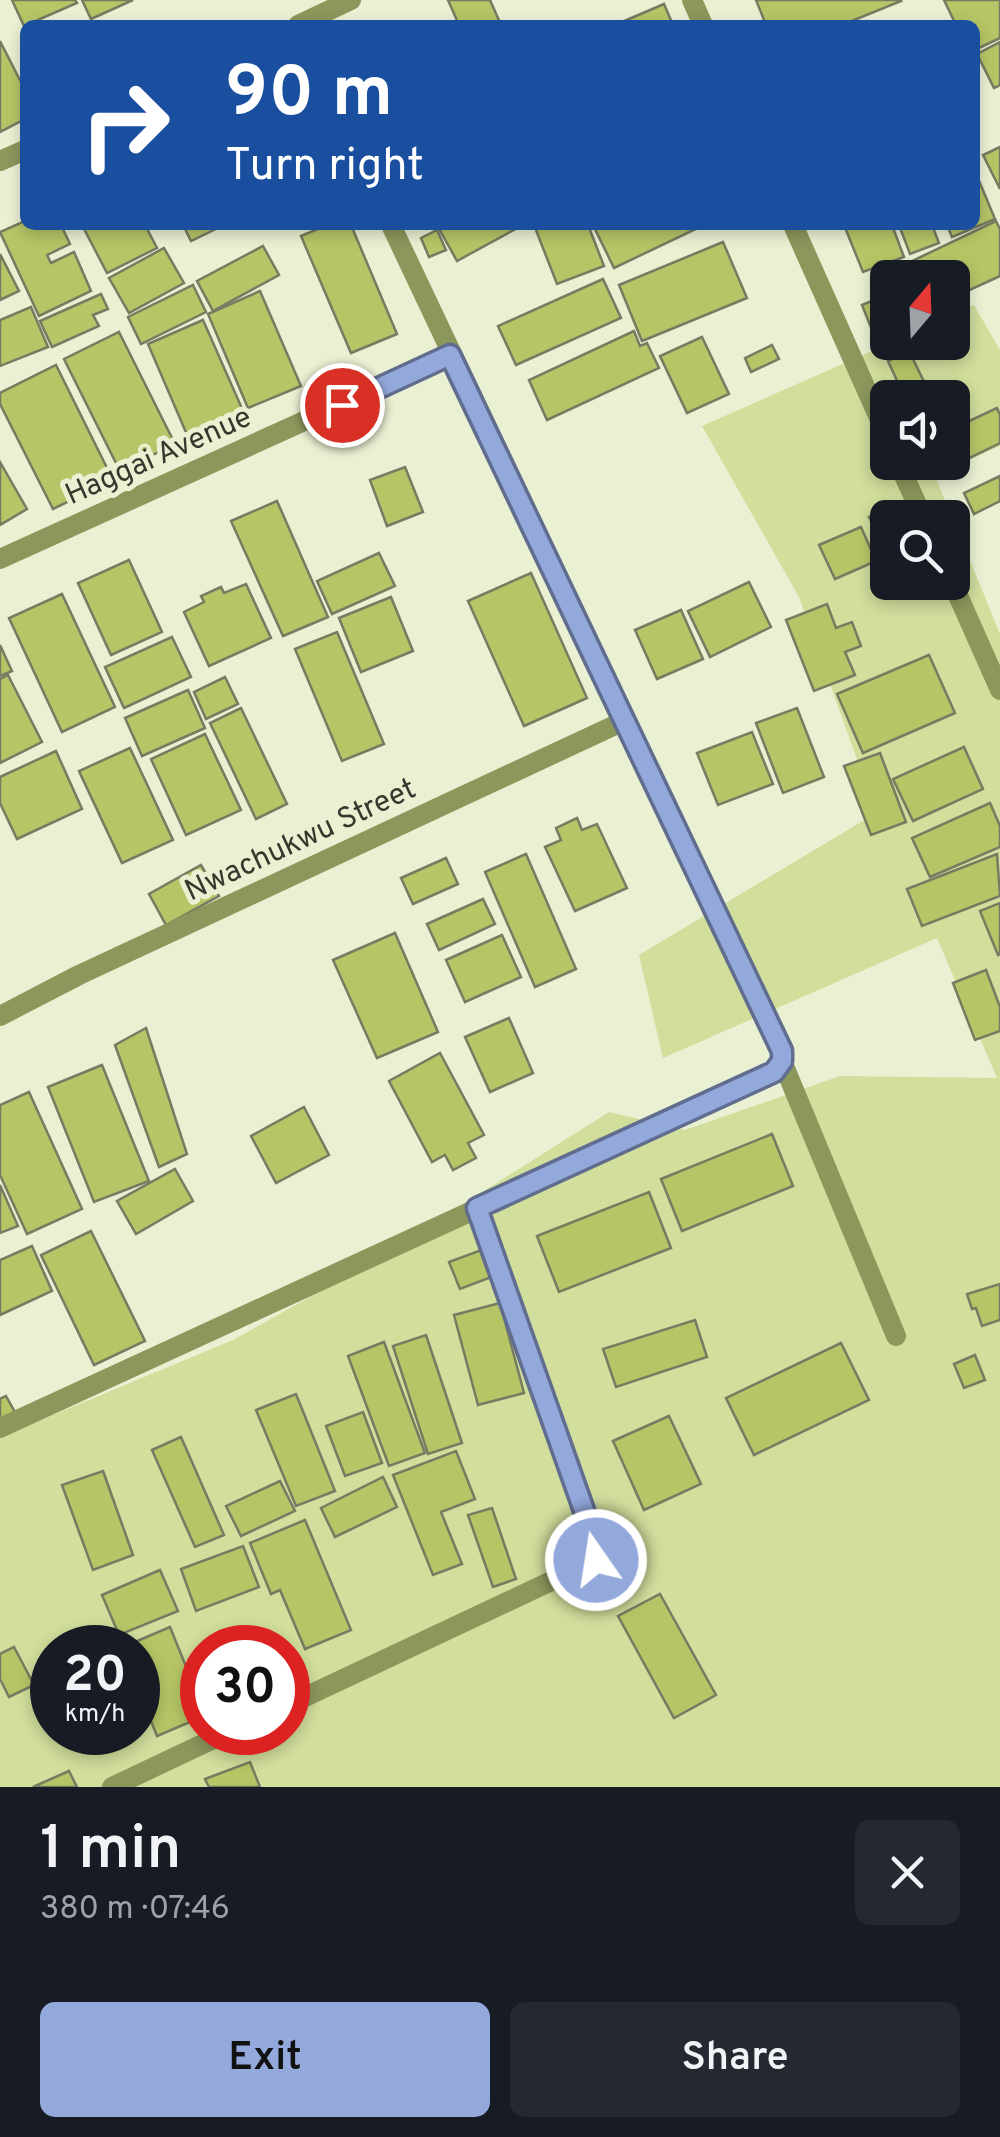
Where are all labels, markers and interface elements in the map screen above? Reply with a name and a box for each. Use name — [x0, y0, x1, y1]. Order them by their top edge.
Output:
text: 90 m — [225, 52, 393, 141]
icon: right — [60, 60, 190, 190]
text: Turn right — [225, 139, 424, 196]
north arrow — [870, 260, 970, 360]
map controls — [870, 260, 970, 600]
pin — [300, 363, 385, 448]
icon: arrive — [315, 378, 370, 433]
button: sound — [870, 380, 970, 480]
street label: Haggai Avenue — [60, 400, 258, 515]
button: search — [870, 500, 970, 600]
street label: Nwachukwu Street — [180, 771, 423, 911]
position arrow — [544, 1508, 648, 1612]
speed limit sign: 30 — [180, 1625, 310, 1755]
text: 20 — [63, 1646, 127, 1709]
text: km/h — [65, 1699, 125, 1731]
text: 1 min — [40, 1814, 181, 1890]
button: close — [855, 1820, 960, 1925]
text: 380 m · 07:46 — [40, 1890, 230, 1930]
button: Exit — [40, 2002, 490, 2117]
button: Share — [510, 2002, 960, 2117]

